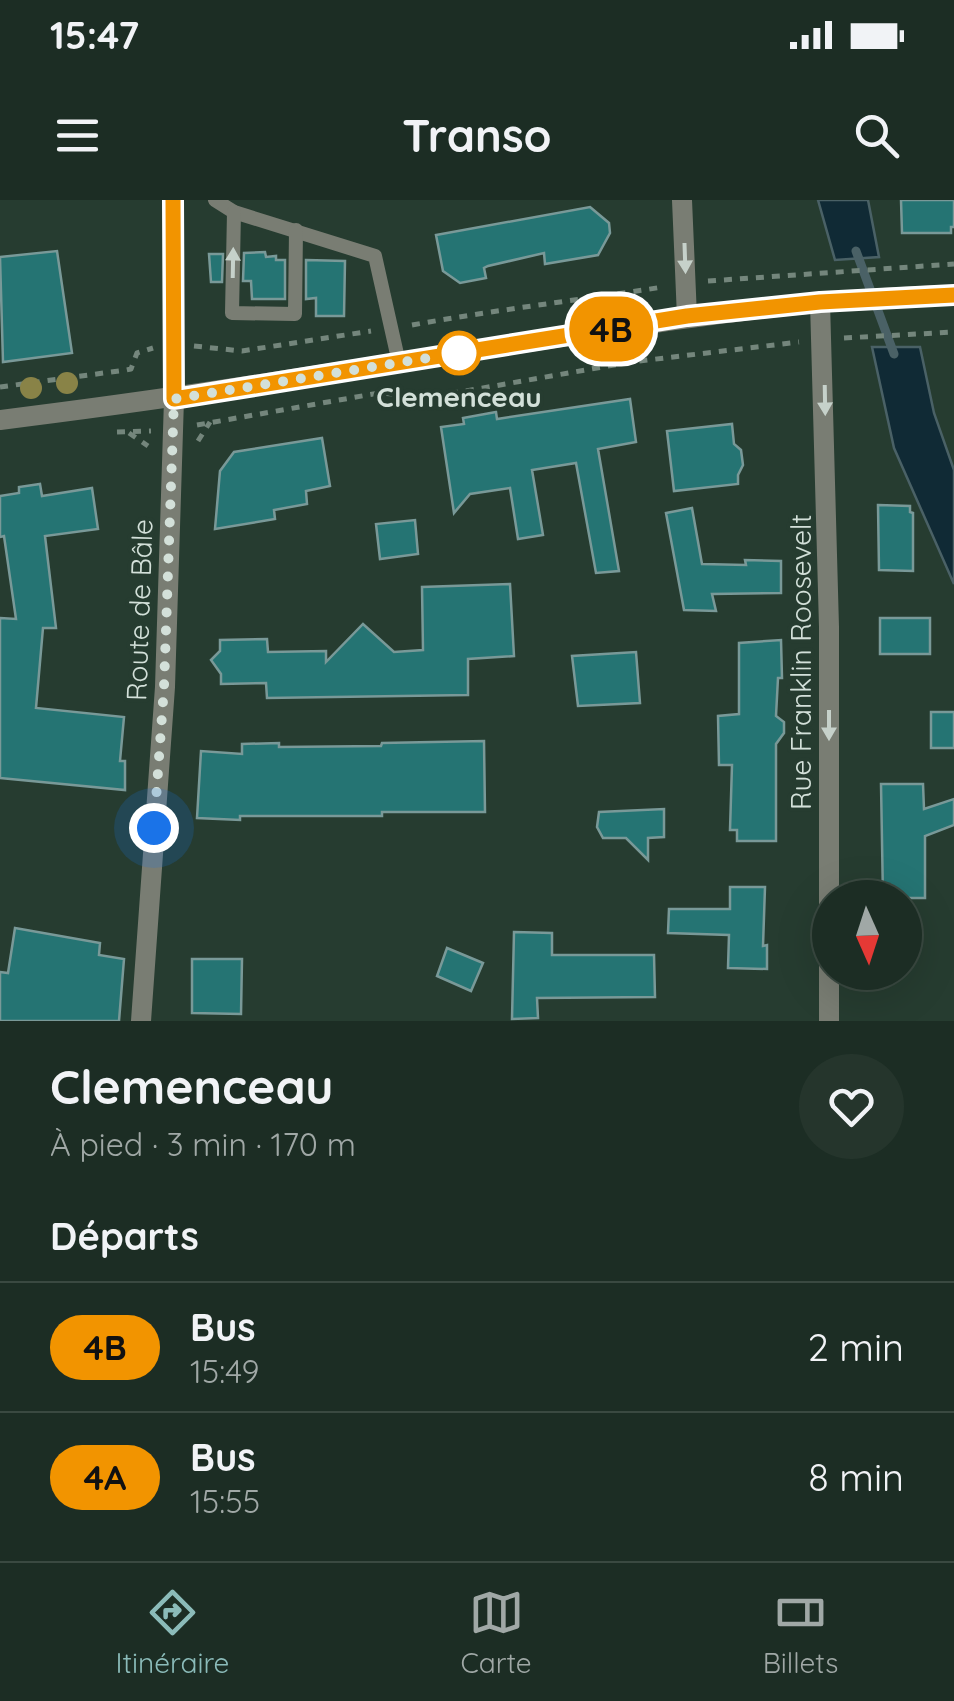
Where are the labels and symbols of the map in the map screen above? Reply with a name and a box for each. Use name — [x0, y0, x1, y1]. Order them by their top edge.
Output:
one-way arrow — [677, 243, 693, 275]
one-way arrow — [225, 246, 241, 278]
line badge: 4B — [566, 296, 656, 362]
marker: Clemenceau — [438, 332, 480, 374]
place label: Clemenceau — [376, 379, 542, 414]
one-way arrow — [817, 384, 833, 416]
street label: Rue Franklin Roosevelt — [783, 514, 818, 810]
street label: Route de Bâle — [118, 518, 160, 702]
one-way arrow — [821, 709, 837, 741]
your location — [129, 803, 179, 853]
north arrow — [812, 880, 922, 990]

